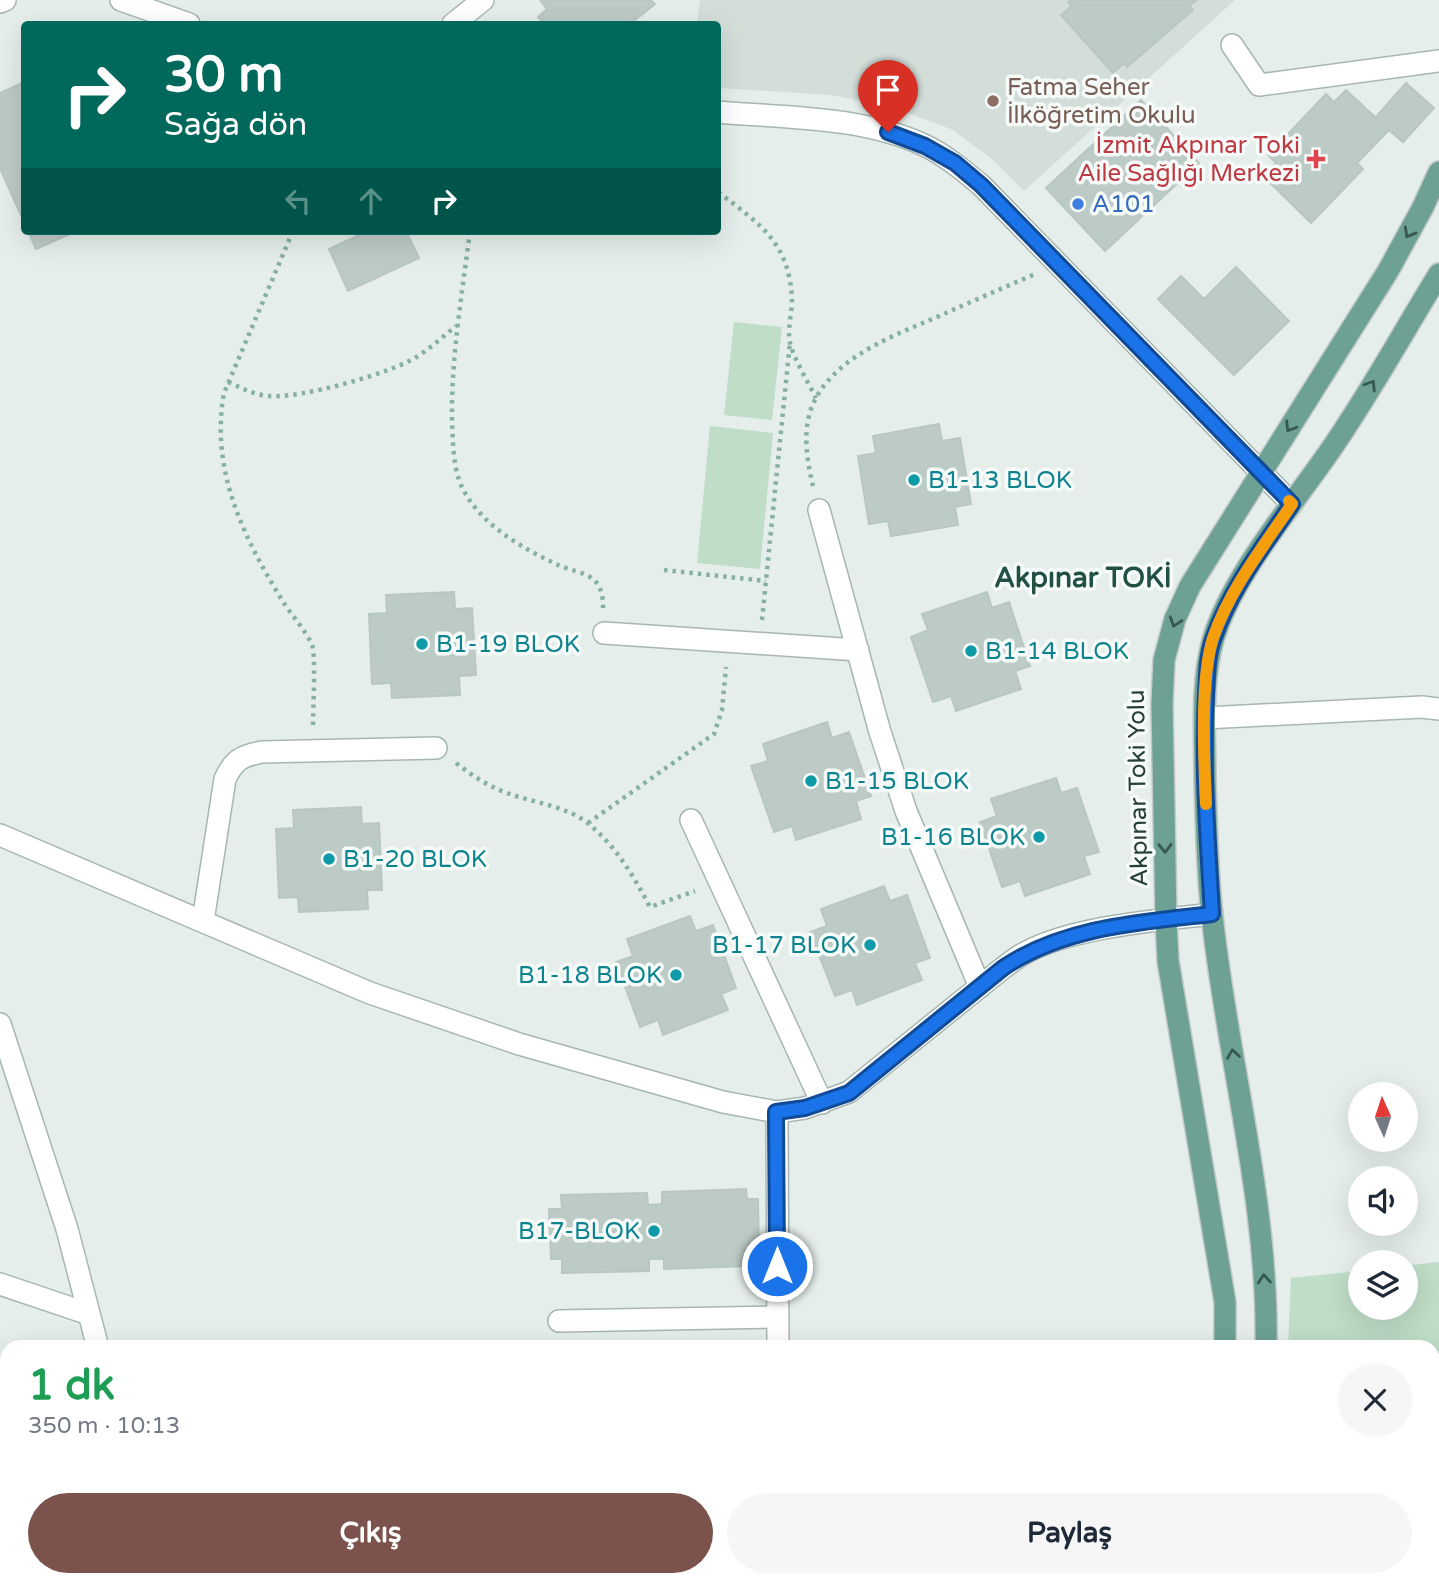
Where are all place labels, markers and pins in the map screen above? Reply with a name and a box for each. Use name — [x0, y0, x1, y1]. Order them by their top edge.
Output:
pin — [858, 60, 918, 132]
place label: Fatma Seher İlköğretim Okulu — [1007, 73, 1196, 130]
marker: Fatma Seher İlköğretim Okulu — [985, 93, 1001, 109]
place label: İzmit Akpınar Toki Aile Sağlığı Merkezi — [1078, 131, 1300, 188]
marker: İzmit Akpınar Toki Aile Sağlığı Merkezi — [1306, 149, 1326, 169]
place label: A101 — [1092, 190, 1155, 219]
marker: A101 — [1070, 196, 1086, 212]
place label: B1-13 BLOK — [928, 466, 1072, 495]
marker: B1-13 BLOK — [906, 472, 922, 488]
place label: B1-19 BLOK — [436, 630, 580, 659]
marker: B1-19 BLOK — [414, 636, 430, 652]
place label: B1-14 BLOK — [985, 637, 1129, 666]
marker: B1-14 BLOK — [963, 643, 979, 659]
place label: B1-15 BLOK — [825, 767, 969, 796]
marker: B1-15 BLOK — [803, 773, 819, 789]
place label: B1-16 BLOK — [881, 823, 1025, 852]
marker: B1-16 BLOK — [1031, 829, 1047, 845]
place label: B1-20 BLOK — [343, 845, 487, 874]
marker: B1-20 BLOK — [321, 851, 337, 867]
place label: B1-17 BLOK — [712, 931, 856, 960]
marker: B1-17 BLOK — [862, 937, 878, 953]
place label: B1-18 BLOK — [518, 961, 662, 990]
marker: B1-18 BLOK — [668, 967, 684, 983]
place label: B17-BLOK — [518, 1217, 640, 1246]
marker: B17-BLOK — [646, 1223, 662, 1239]

